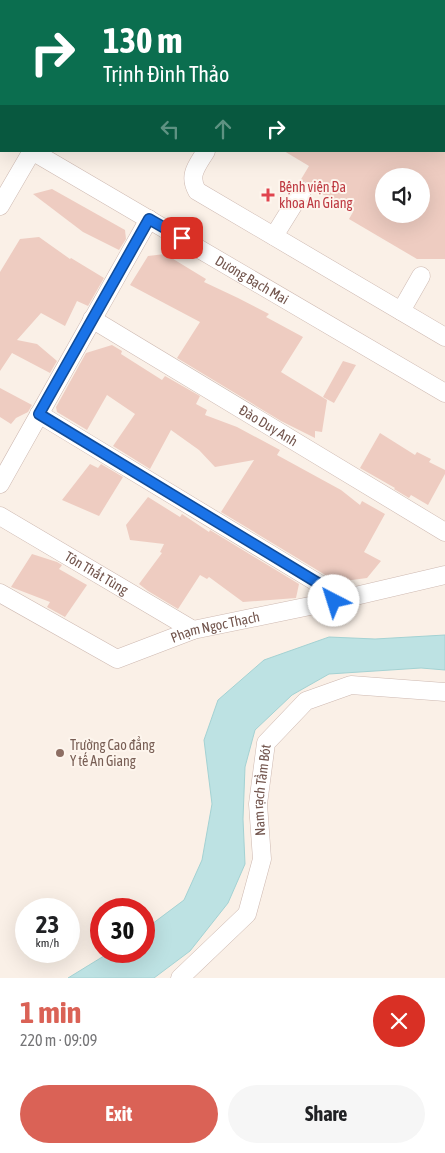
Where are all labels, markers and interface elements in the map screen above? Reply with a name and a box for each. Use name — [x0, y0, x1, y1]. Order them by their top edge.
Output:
icon: right — [20, 20, 85, 85]
text: 130 m — [103, 20, 182, 60]
text: Trịnh Đình Thảo — [103, 61, 229, 87]
icon: left — [156, 115, 184, 143]
icon: ahead — [209, 115, 237, 143]
icon: right — [262, 115, 290, 143]
map controls — [375, 168, 430, 223]
button: sound — [375, 168, 430, 223]
place label: Bệnh viện Đa khoa An Giang — [279, 179, 353, 211]
marker: Bệnh viện Đa khoa An Giang — [261, 188, 275, 202]
pin — [161, 217, 203, 259]
icon: arrive — [168, 224, 196, 252]
street label: Dương Bạch Mai — [213, 252, 291, 308]
street label: Đào Duy Anh — [236, 402, 301, 449]
street label: Tôn Thất Tùng — [62, 548, 131, 598]
position arrow — [307, 574, 359, 626]
street label: Phạm Ngọc Thạch — [168, 608, 261, 646]
place label: Trường Cao đẳng Y tế An Giang — [70, 736, 155, 769]
street label: Nam rạch Tầm Bót — [250, 743, 274, 836]
marker: Trường Cao đẳng Y tế An Giang — [54, 747, 66, 759]
speed limit sign: 30 — [90, 898, 155, 963]
text: 23 — [36, 910, 59, 938]
text: km/h — [36, 936, 59, 950]
text: 1 min — [20, 995, 81, 1029]
button: close — [373, 995, 425, 1047]
text: 220 m · 09:09 — [20, 1031, 97, 1049]
button: Exit — [20, 1085, 218, 1143]
button: Share — [228, 1085, 425, 1143]

